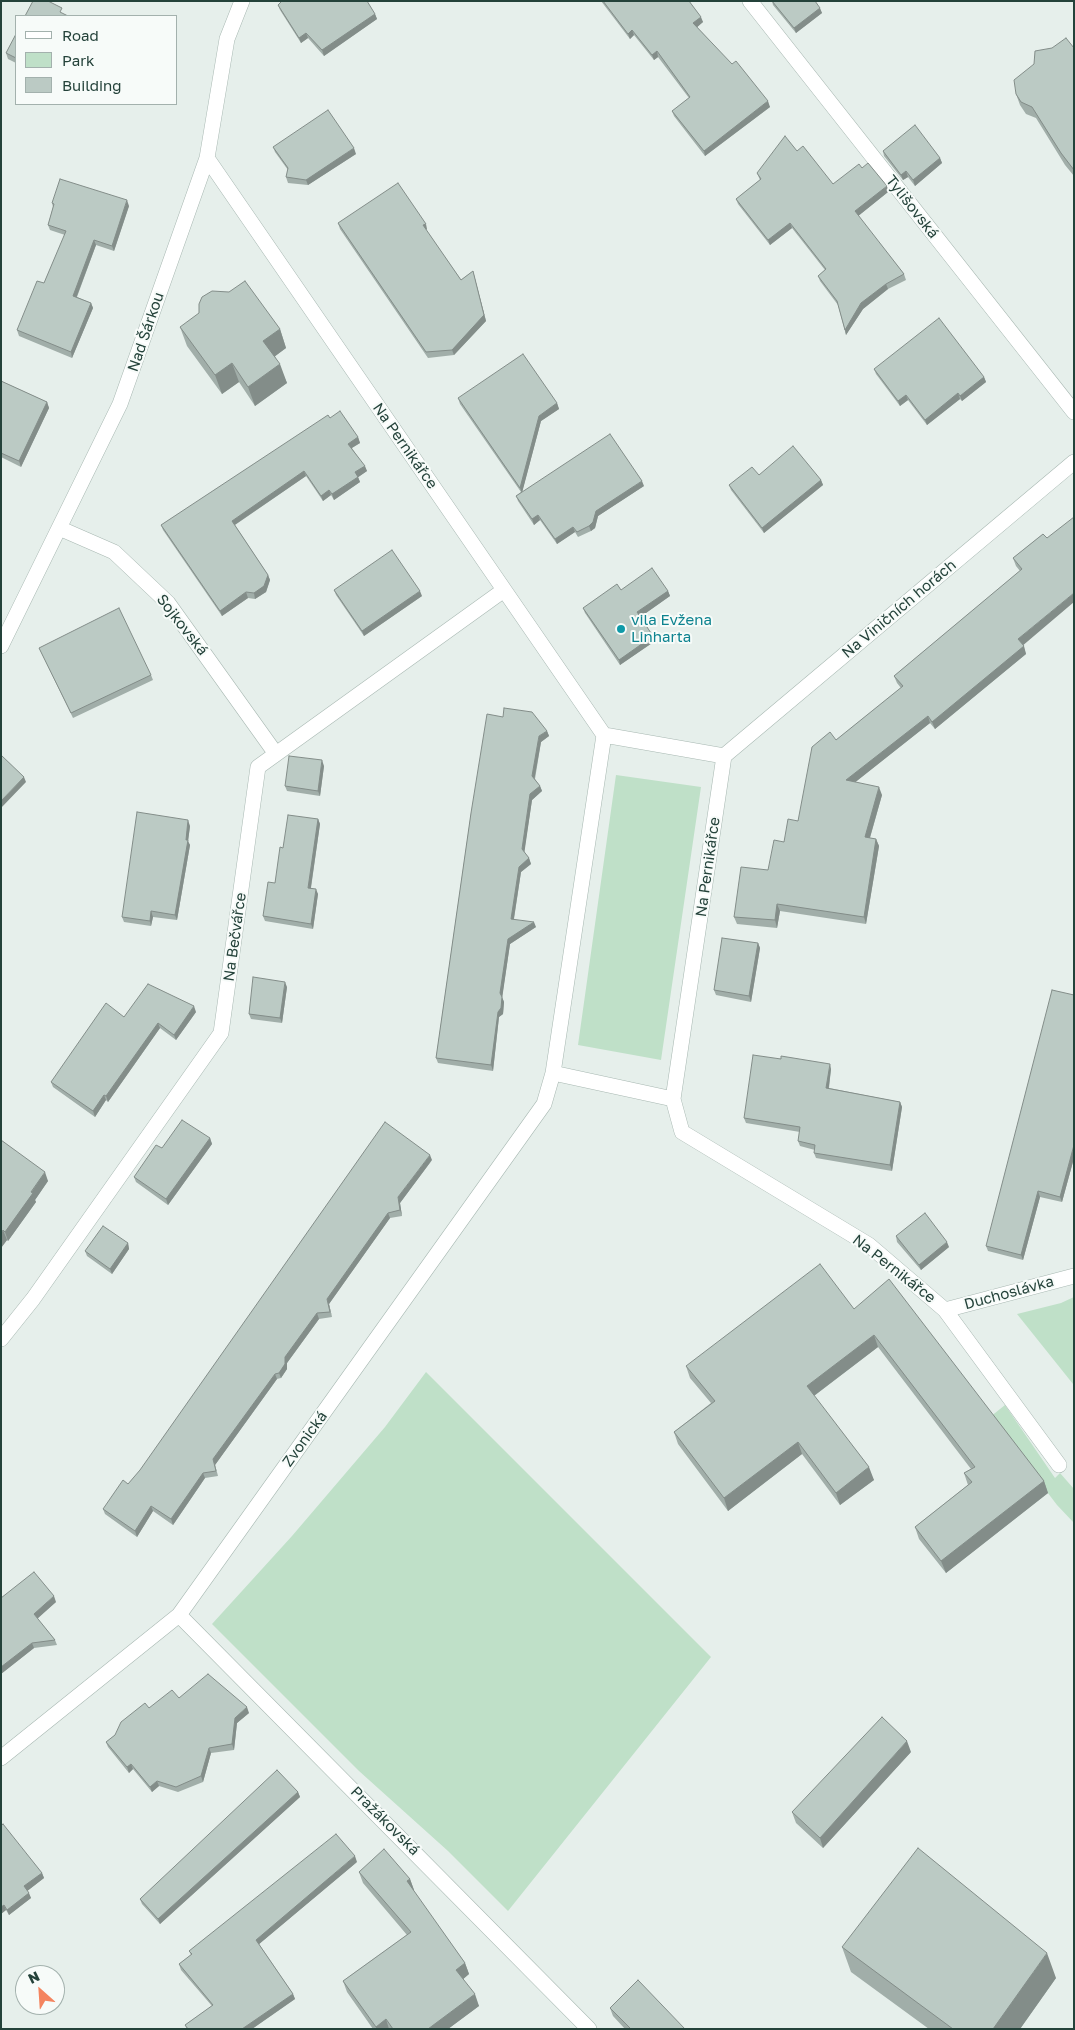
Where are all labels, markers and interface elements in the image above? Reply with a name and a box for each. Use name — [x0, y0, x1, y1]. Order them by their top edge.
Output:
legend — [15, 15, 178, 105]
text: Road — [62, 26, 99, 44]
text: Park — [62, 51, 94, 69]
text: Building — [62, 76, 122, 94]
street label: Tylišovská — [882, 172, 942, 242]
street label: Nad Šárkou — [124, 290, 168, 374]
street label: Na Pernikářce — [369, 400, 441, 492]
street label: Na Viničních horách — [838, 556, 960, 662]
street label: Sojkovská — [153, 591, 211, 659]
place label: vila Evžena Linharta — [631, 611, 712, 646]
marker: vila Evžena Linharta — [615, 623, 627, 635]
street label: Na Pernikářce — [692, 816, 724, 918]
street label: Na Bečvářce — [220, 891, 250, 983]
street label: Na Pernikářce — [849, 1231, 939, 1307]
street label: Duchoslávka — [962, 1272, 1056, 1314]
street label: Zvonická — [279, 1408, 331, 1470]
street label: Pražákovská — [347, 1783, 423, 1859]
north arrow — [15, 1965, 65, 2015]
text: N — [25, 1967, 42, 1987]

